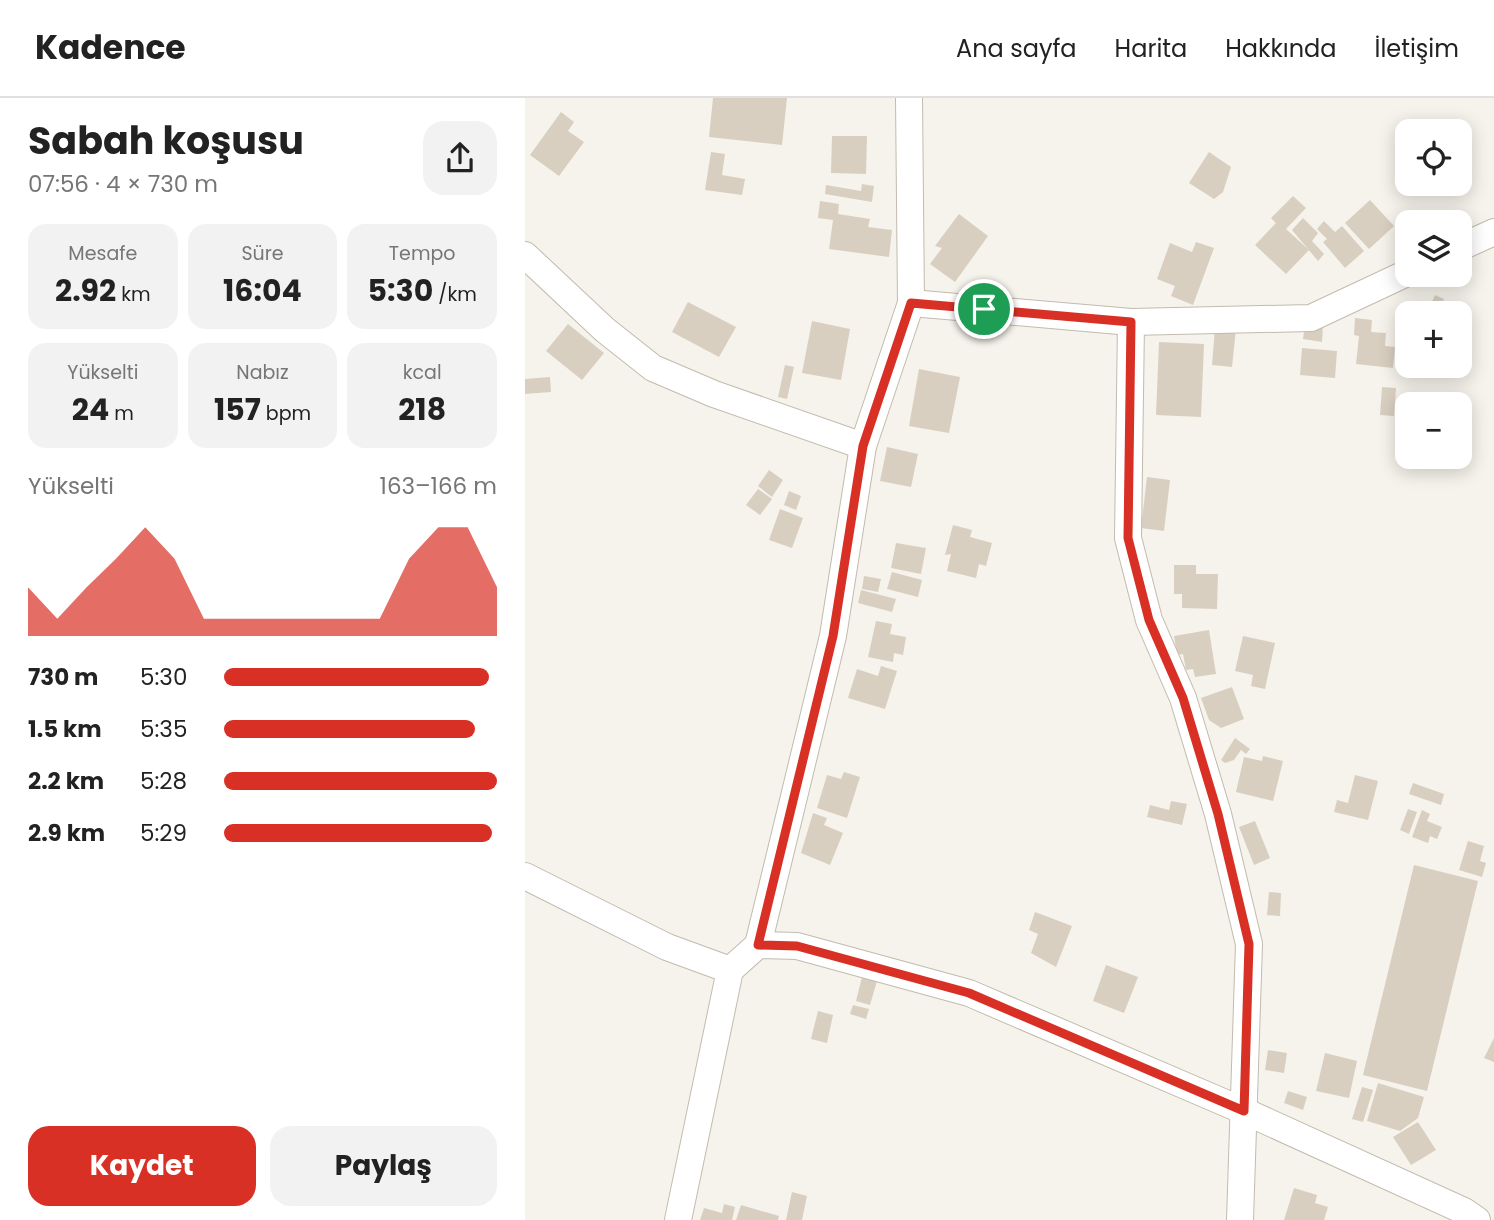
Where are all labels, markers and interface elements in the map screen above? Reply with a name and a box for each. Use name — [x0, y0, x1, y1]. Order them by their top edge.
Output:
text: Kadence — [35, 24, 186, 71]
text: Ana sayfa — [956, 32, 1077, 65]
text: Harita — [1115, 32, 1187, 65]
text: Hakkında — [1225, 32, 1337, 65]
text: İletişim — [1375, 32, 1459, 65]
text: Sabah koşusu — [28, 114, 304, 167]
map controls — [1395, 119, 1472, 469]
button: locate — [1395, 119, 1472, 196]
button: share — [423, 121, 497, 195]
text: 07:56 · 4 × 730 m — [28, 168, 218, 200]
button: layers — [1395, 210, 1472, 287]
text: Mesafe — [68, 240, 137, 267]
text: Süre — [241, 240, 284, 267]
text: Tempo — [389, 240, 455, 267]
text: 2.92 — [55, 269, 116, 312]
text: 16:04 — [223, 269, 302, 312]
text: 5:30 — [368, 269, 433, 312]
pin — [954, 279, 1014, 339]
text: km — [116, 281, 151, 308]
text: /km — [433, 281, 477, 308]
icon: arrive — [965, 290, 1003, 328]
button: + — [1395, 301, 1472, 378]
text: Yükselti — [67, 359, 138, 386]
text: Nabız — [236, 359, 289, 386]
text: kcal — [403, 359, 442, 386]
text: 24 — [72, 388, 109, 431]
text: 157 — [214, 388, 261, 431]
text: 218 — [398, 388, 446, 431]
button: − — [1395, 392, 1472, 469]
text: m — [109, 400, 134, 427]
text: bpm — [261, 400, 311, 427]
text: Yükselti — [28, 470, 114, 502]
text: 163–166 m — [380, 470, 497, 502]
text: 730 m — [28, 661, 98, 693]
text: 5:30 — [140, 661, 187, 693]
text: 1.5 km — [28, 713, 102, 745]
text: 5:35 — [140, 713, 187, 745]
text: 2.2 km — [28, 765, 104, 797]
text: 5:28 — [140, 765, 187, 797]
text: 2.9 km — [28, 817, 105, 849]
text: 5:29 — [140, 817, 187, 849]
button: Kaydet — [28, 1126, 256, 1206]
button: Paylaş — [270, 1126, 497, 1206]

